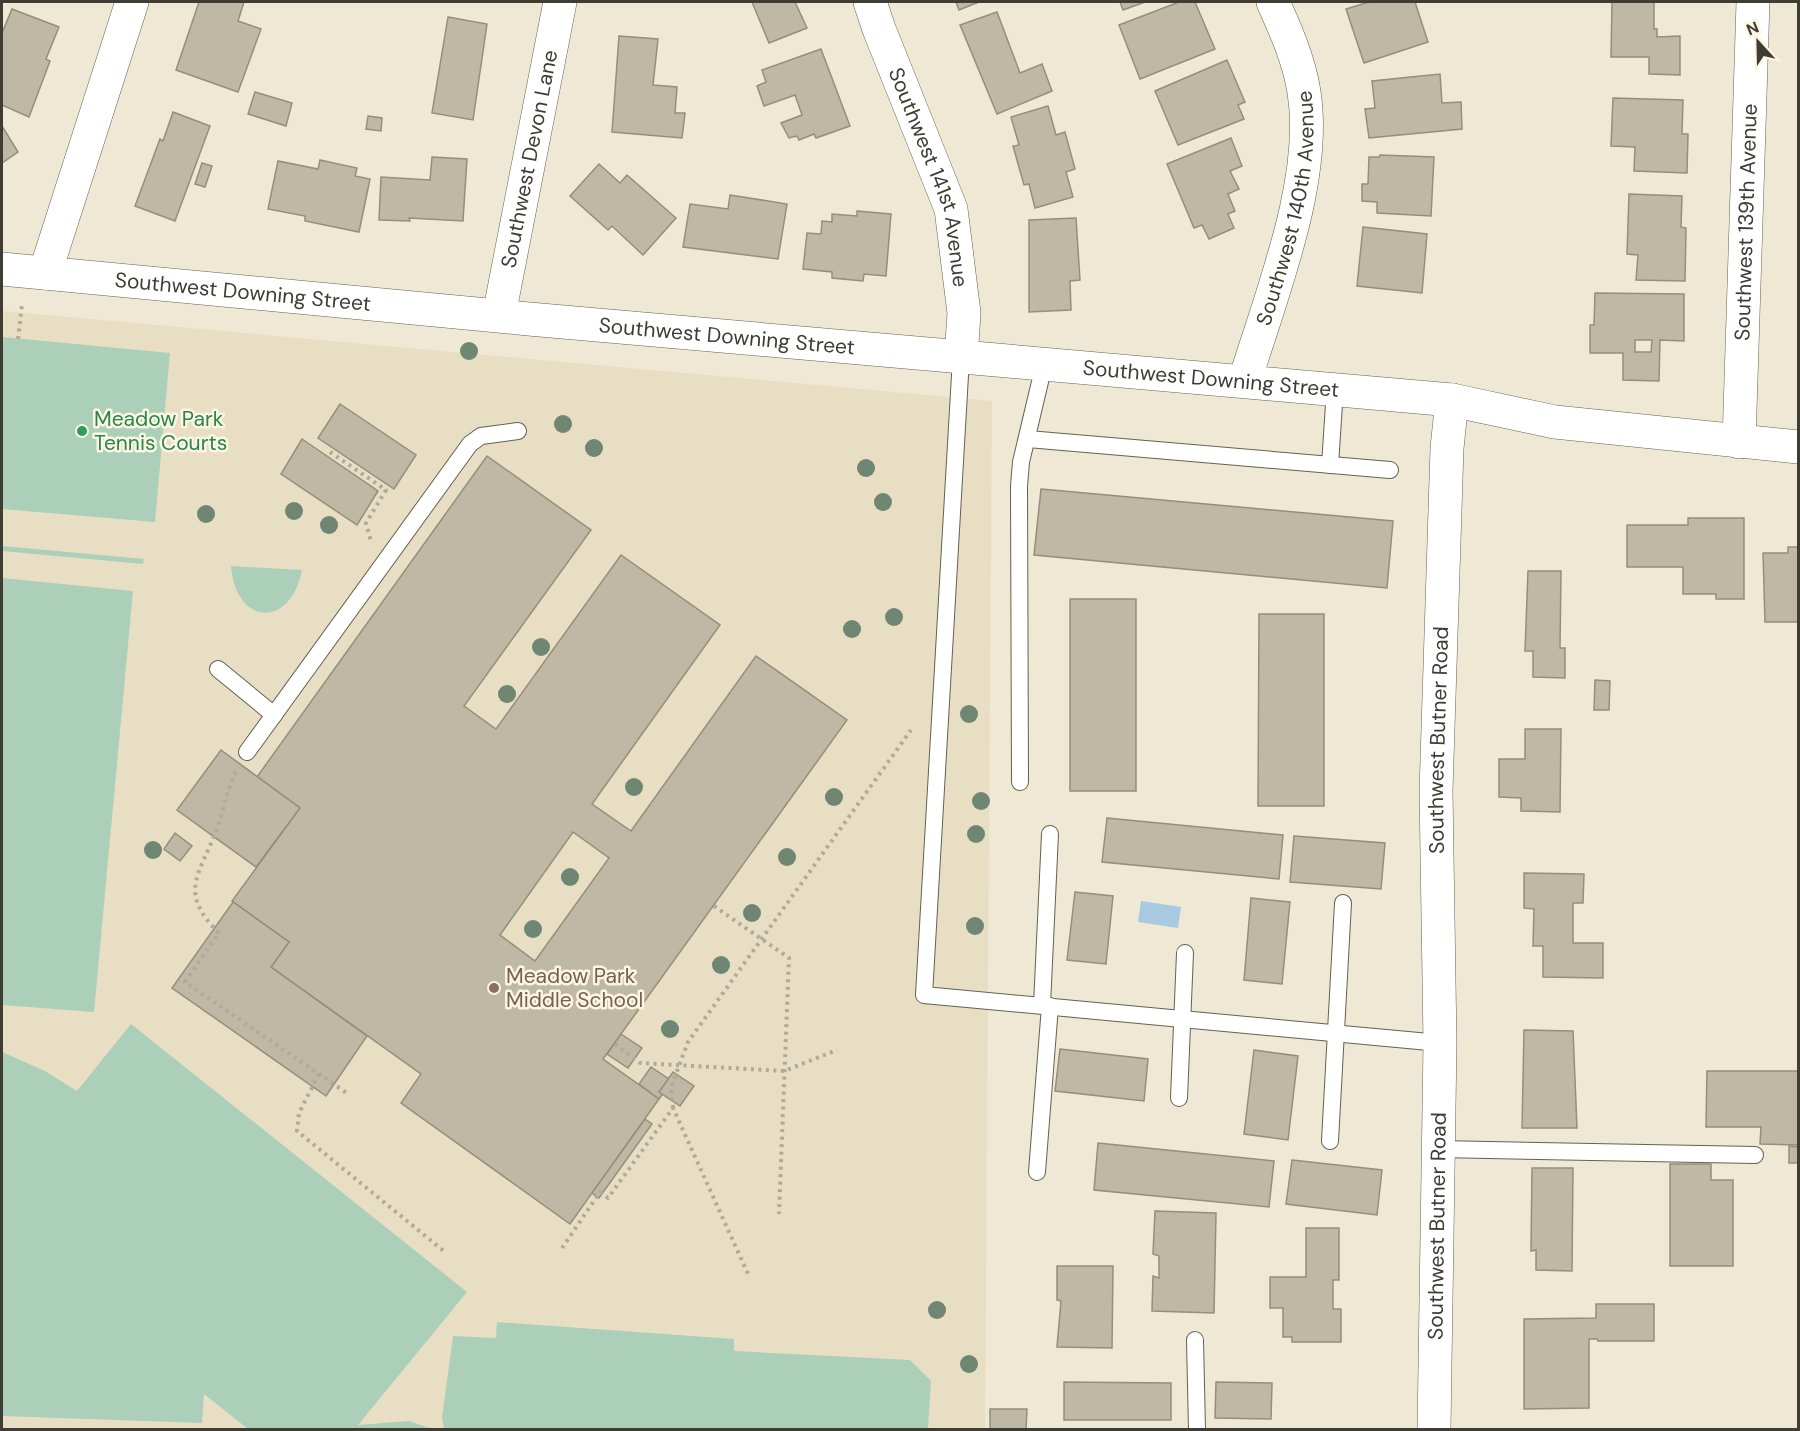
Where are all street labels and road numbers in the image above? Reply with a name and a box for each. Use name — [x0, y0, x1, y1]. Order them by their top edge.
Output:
street label: Southwest Devon Lane — [494, 47, 564, 270]
street label: Southwest 141st Avenue — [882, 63, 975, 289]
street label: Southwest 140th Avenue — [1250, 89, 1321, 329]
street label: Southwest 139th Avenue — [1728, 103, 1764, 341]
street label: Southwest Downing Street — [114, 266, 372, 318]
street label: Southwest Downing Street — [598, 311, 856, 362]
street label: Southwest Downing Street — [1082, 354, 1340, 404]
street label: Southwest Butner Road — [1422, 626, 1455, 854]
street label: Southwest Butner Road — [1421, 1112, 1453, 1340]

